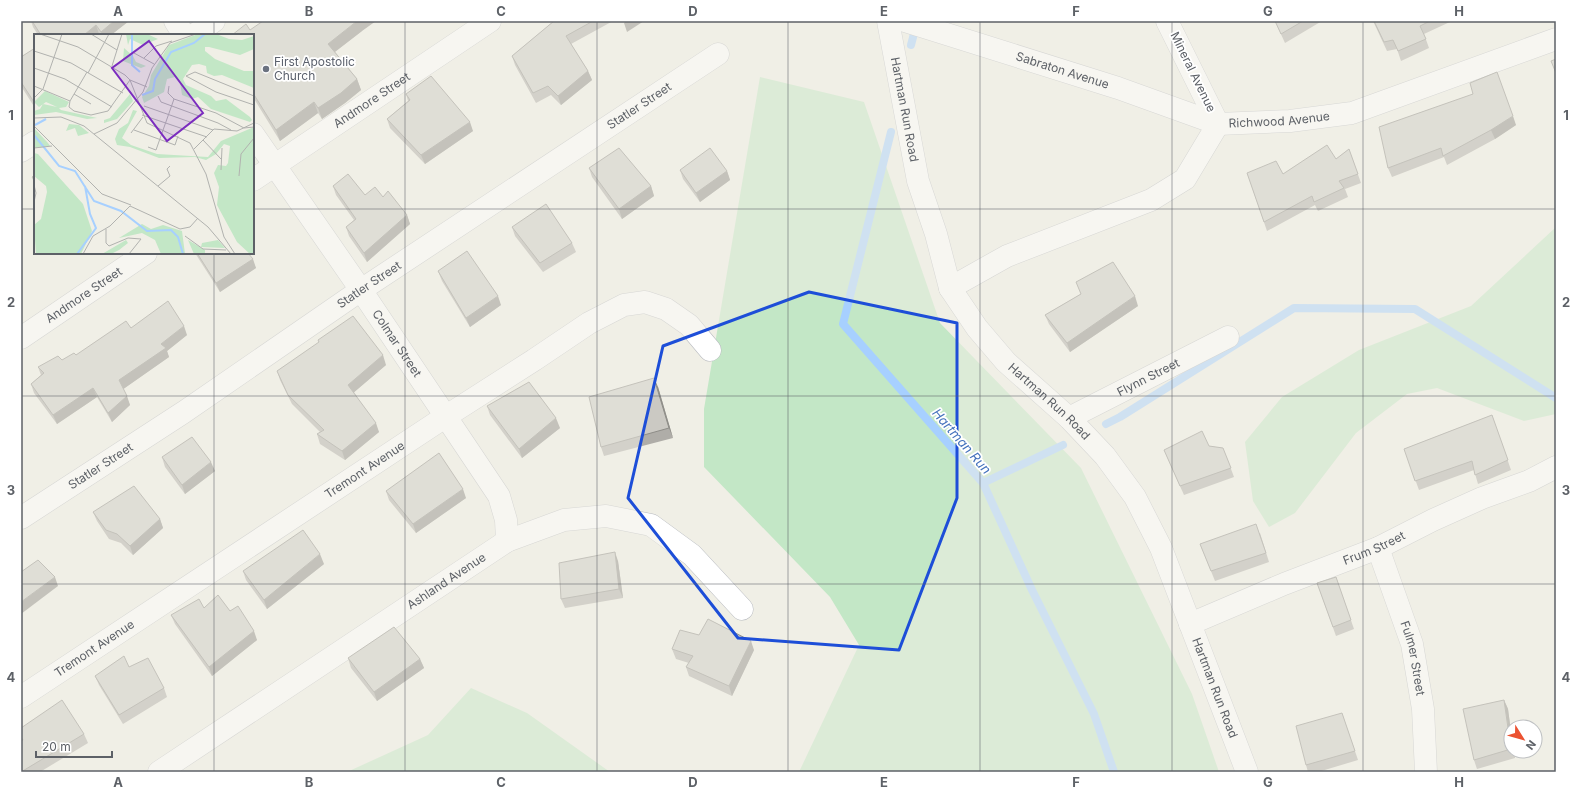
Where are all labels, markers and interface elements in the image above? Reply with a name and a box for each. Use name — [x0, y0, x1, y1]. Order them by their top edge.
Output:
text: A — [113, 3, 123, 19]
text: B — [305, 3, 314, 19]
text: C — [496, 3, 506, 19]
text: D — [688, 3, 698, 19]
text: E — [880, 3, 888, 19]
text: F — [1072, 3, 1080, 19]
text: G — [1263, 3, 1273, 19]
text: H — [1454, 3, 1464, 19]
street label: Mineral Avenue — [1168, 29, 1219, 114]
inset map — [34, 34, 254, 254]
street label: Sabraton Avenue — [1014, 48, 1111, 92]
place label: First Apostolic Church — [274, 54, 355, 83]
street label: Hartman Run Road — [888, 56, 922, 163]
marker: First Apostolic Church — [261, 64, 271, 74]
street label: Andmore Street — [330, 69, 413, 131]
street label: Statler Street — [604, 79, 674, 132]
text: 1 — [8, 107, 14, 123]
text: 1 — [1563, 107, 1569, 123]
street label: Richwood Avenue — [1228, 108, 1331, 131]
street label: Statler Street — [334, 258, 404, 311]
street label: Andmore Street — [43, 264, 125, 326]
text: 2 — [7, 294, 15, 310]
text: 2 — [1562, 294, 1570, 310]
street label: Colmar Street — [369, 307, 425, 380]
street label: Flynn Street — [1114, 355, 1182, 399]
street label: Hartman Run Road — [1005, 360, 1094, 443]
water label: Hartman Run — [929, 405, 995, 477]
street label: Tremont Avenue — [322, 438, 407, 501]
street label: Statler Street — [65, 439, 136, 492]
text: 3 — [7, 482, 15, 498]
text: 3 — [1562, 482, 1570, 498]
street label: Frum Street — [1341, 528, 1407, 568]
street label: Ashland Avenue — [404, 549, 488, 612]
street label: Tremont Avenue — [51, 616, 137, 680]
street label: Fulmer Street — [1397, 619, 1429, 697]
street label: Hartman Run Road — [1189, 635, 1241, 740]
text: 4 — [7, 669, 16, 685]
text: 4 — [1562, 669, 1571, 685]
north arrow — [1503, 719, 1543, 759]
scale bar — [36, 733, 112, 759]
text: N — [1523, 737, 1539, 753]
text: 20 m — [42, 739, 71, 754]
text: A — [113, 774, 123, 790]
text: B — [305, 774, 314, 790]
text: C — [496, 774, 506, 790]
text: D — [688, 774, 698, 790]
text: E — [880, 774, 888, 790]
text: F — [1072, 774, 1080, 790]
text: G — [1263, 774, 1273, 790]
text: H — [1454, 774, 1464, 790]

